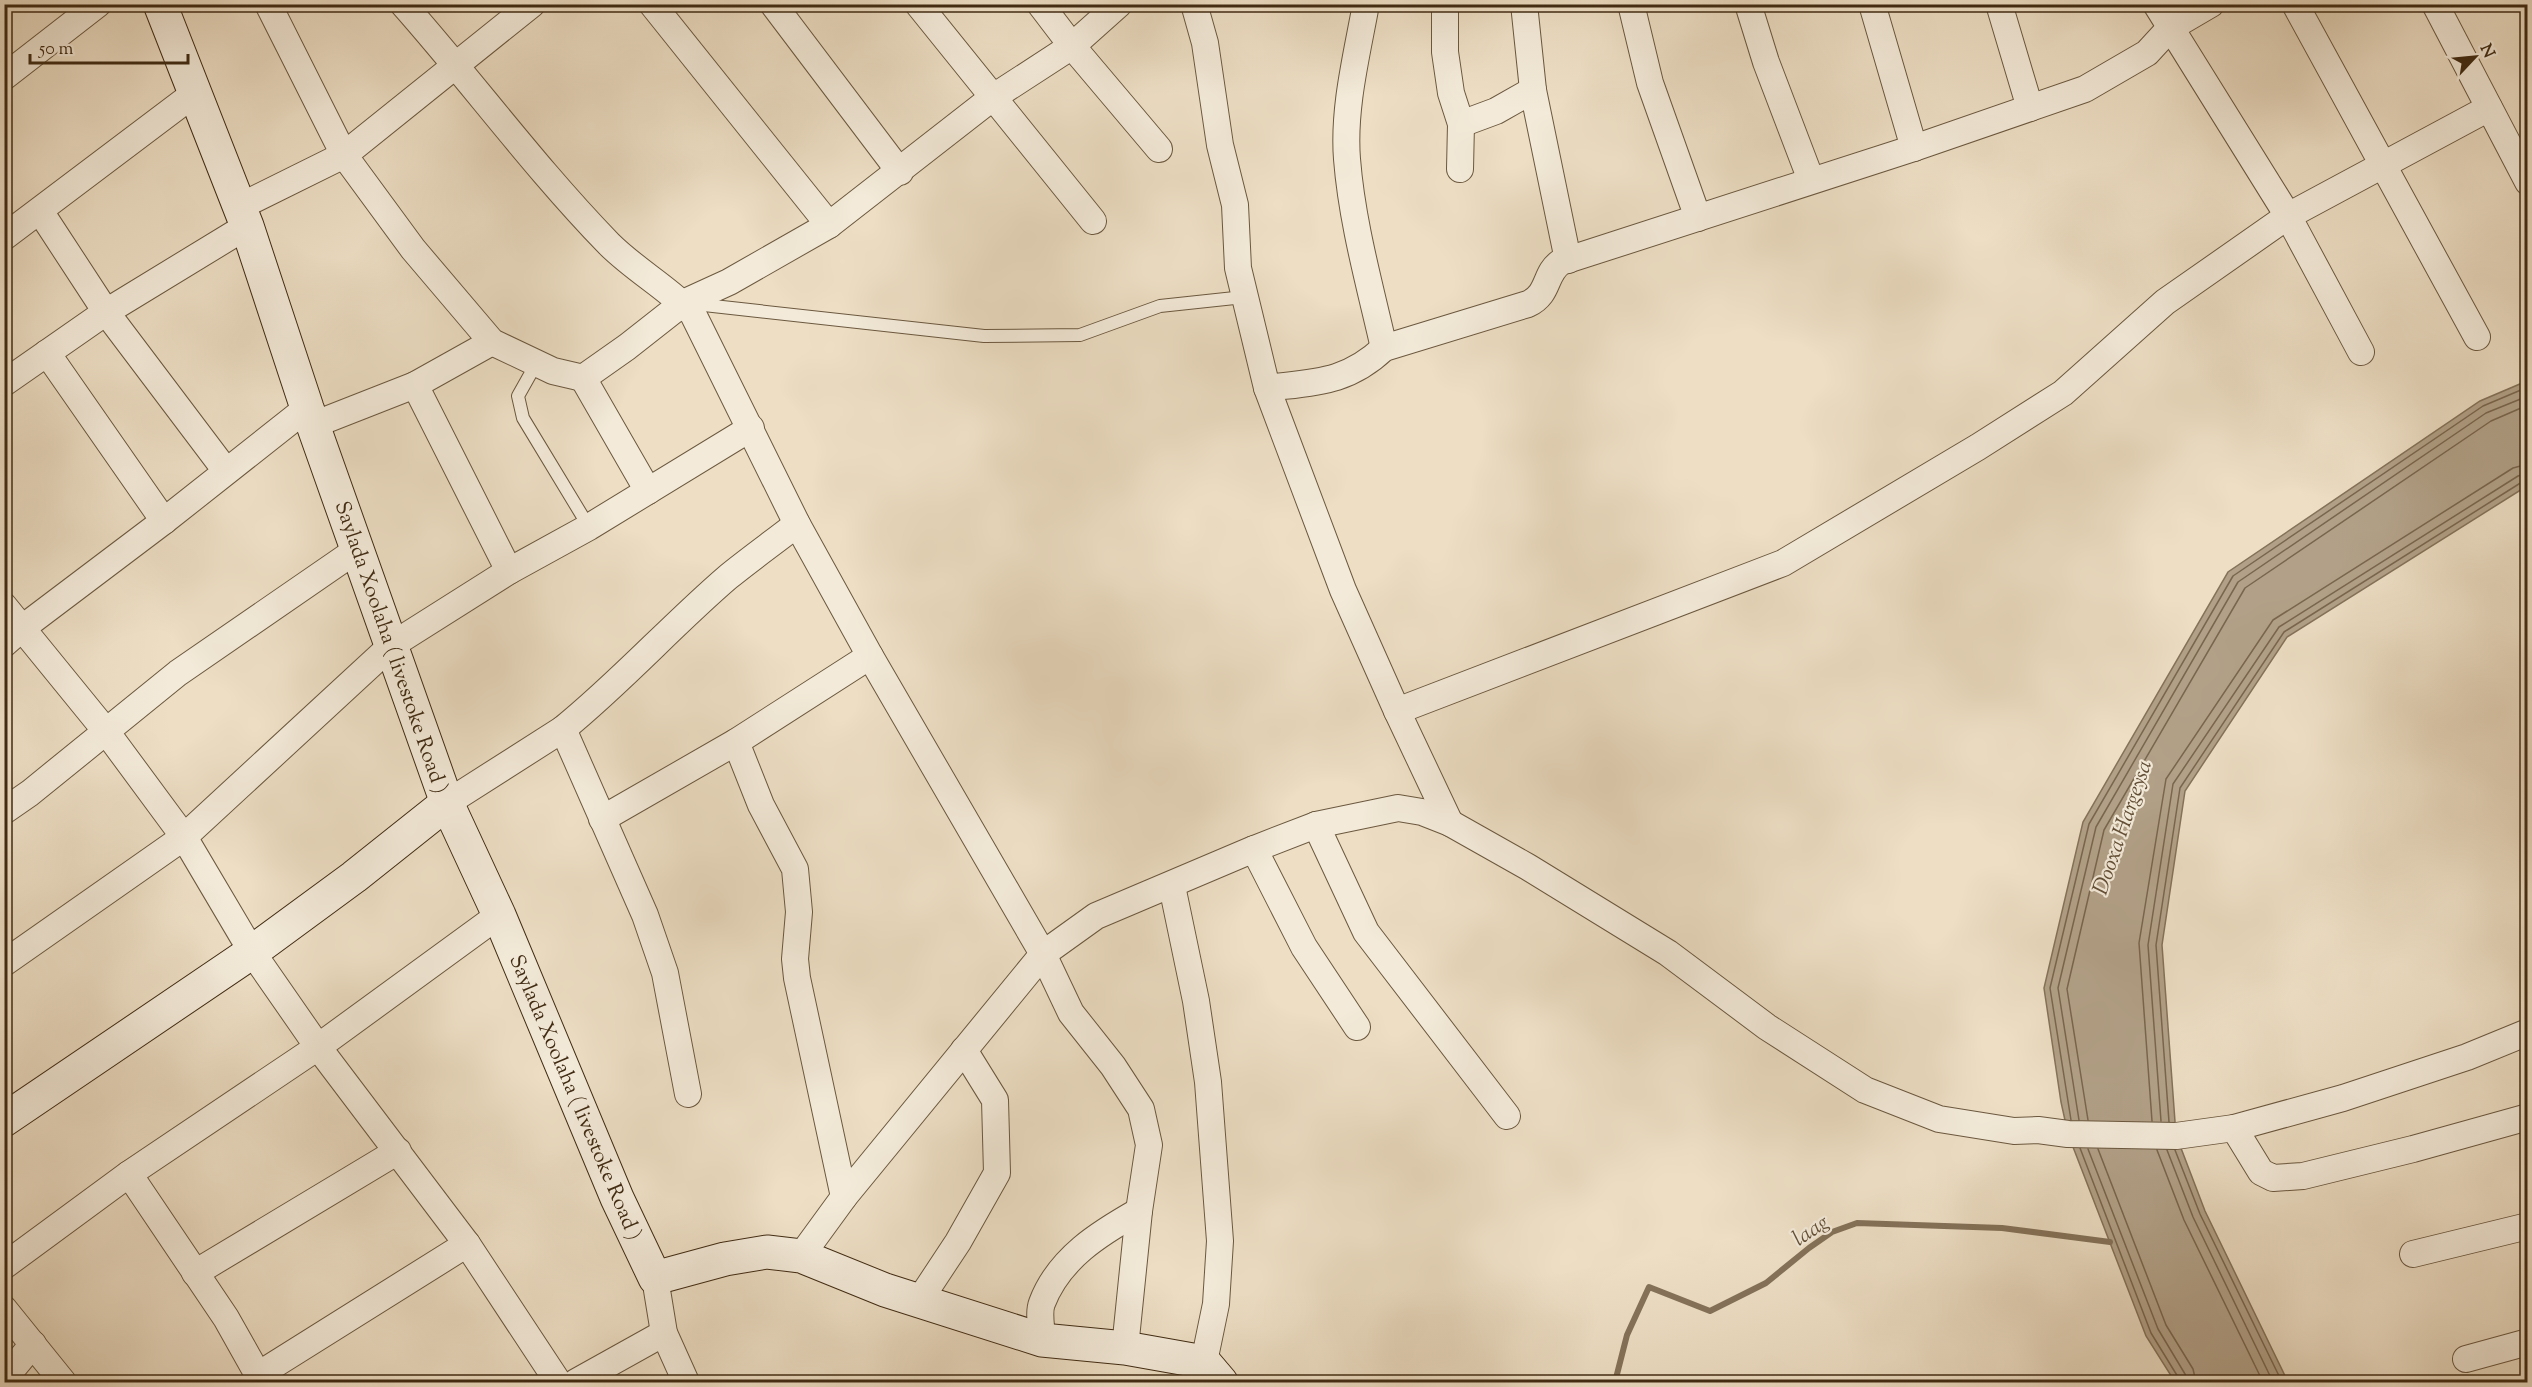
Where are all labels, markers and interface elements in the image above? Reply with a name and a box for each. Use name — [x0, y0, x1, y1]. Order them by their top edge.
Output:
scale bar — [30, 27, 188, 65]
north arrow — [2445, 27, 2505, 87]
text: 50 m — [38, 37, 74, 63]
text: N — [2473, 41, 2499, 63]
street label: Saylada Xoolaha ( livestoke Road ) — [326, 497, 454, 798]
water label: Dooxa Hargeysa — [2086, 756, 2162, 900]
street label: Saylada Xoolaha ( livestoke Road ) — [500, 950, 648, 1245]
water label: laag — [1787, 1207, 1837, 1255]

